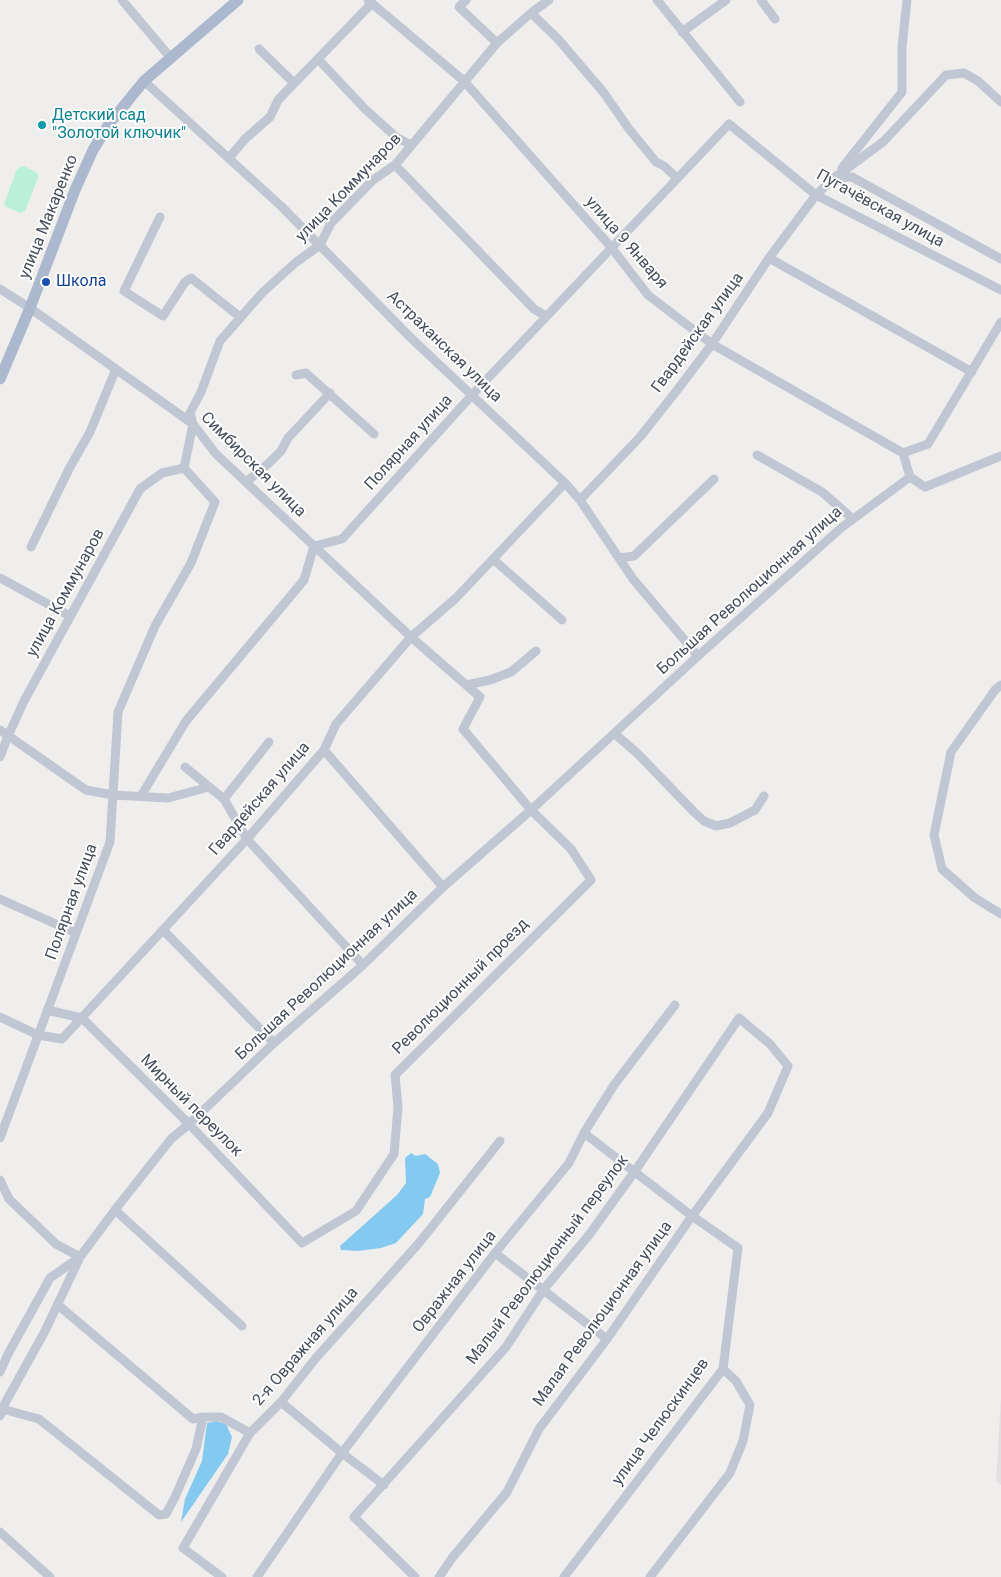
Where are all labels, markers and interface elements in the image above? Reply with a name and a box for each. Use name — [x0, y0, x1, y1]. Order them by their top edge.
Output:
place label: Детский сад "Золотой ключик" — [52, 106, 186, 144]
marker: Детский сад "Золотой ключик" — [36, 119, 48, 131]
street label: улица Коммунаров — [292, 130, 406, 246]
street label: улица Макаренко — [15, 152, 83, 282]
street label: Пугачёвская улица — [813, 166, 947, 252]
street label: улица 9 Января — [581, 193, 671, 293]
street label: Гвардейская улица — [648, 269, 748, 397]
place label: Школа — [56, 272, 106, 292]
marker: Школа — [40, 276, 52, 288]
street label: Астраханская улица — [382, 287, 506, 407]
street label: Полярная улица — [361, 391, 457, 495]
street label: Симбирская улица — [196, 408, 310, 522]
street label: Большая Революционная улица — [654, 503, 846, 679]
street label: улица Коммунаров — [23, 526, 109, 660]
street label: Гвардейская улица — [206, 738, 314, 860]
street label: Полярная улица — [42, 841, 102, 963]
street label: Большая Революционная улица — [232, 885, 422, 1065]
street label: Революционный проезд — [389, 915, 533, 1059]
street label: Мирный переулок — [136, 1051, 246, 1161]
street label: Малый Революционный переулок — [463, 1151, 633, 1369]
street label: Малая Революционная улица — [529, 1218, 677, 1410]
street label: Овражная улица — [409, 1227, 501, 1337]
street label: 2-я Овражная улица — [249, 1284, 363, 1410]
street label: улица Челюскинцев — [608, 1355, 714, 1489]

